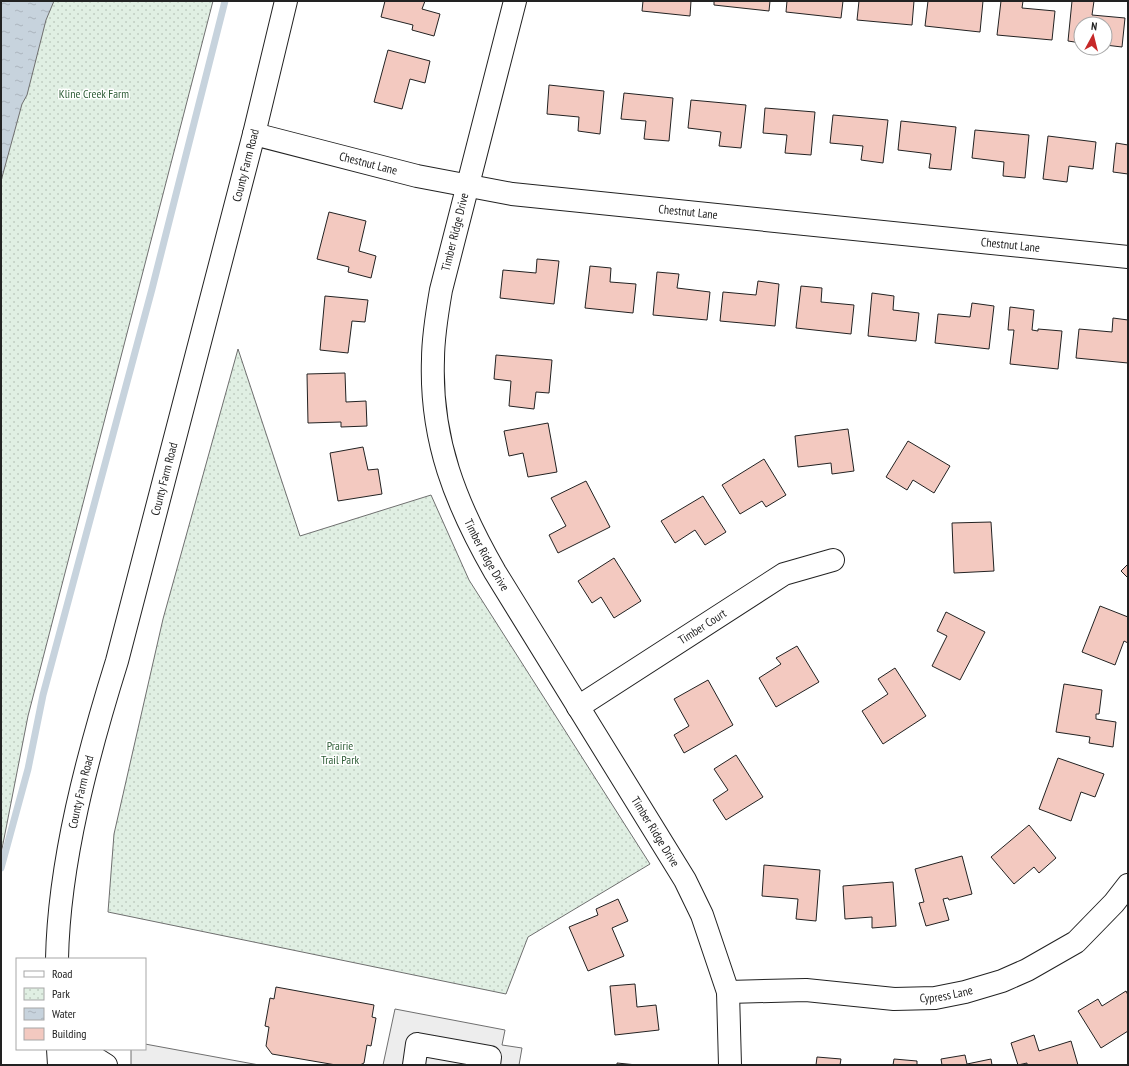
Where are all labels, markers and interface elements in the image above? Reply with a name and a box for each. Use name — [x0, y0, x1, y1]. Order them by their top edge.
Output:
north arrow — [1073, 16, 1113, 56]
text: N — [1090, 19, 1098, 33]
park label: Kline Creek Farm — [59, 86, 129, 101]
street label: County Farm Road — [229, 127, 262, 203]
street label: Chestnut Lane — [338, 148, 399, 178]
street label: Timber Ridge Drive — [438, 191, 471, 272]
street label: Chestnut Lane — [658, 201, 718, 222]
street label: Chestnut Lane — [980, 234, 1041, 255]
street label: County Farm Road — [147, 441, 180, 517]
street label: Timber Ridge Drive — [461, 516, 513, 594]
street label: Timber Court — [675, 605, 730, 647]
park label: Prairie Trail Park — [321, 738, 359, 767]
street label: County Farm Road — [65, 754, 96, 830]
street label: Timber Ridge Drive — [628, 793, 683, 869]
legend — [16, 958, 146, 1050]
text: Road — [52, 966, 72, 981]
street label: Cypress Lane — [919, 982, 974, 1005]
text: Park — [52, 986, 70, 1001]
text: Water — [52, 1006, 77, 1021]
text: Building — [52, 1026, 87, 1041]

